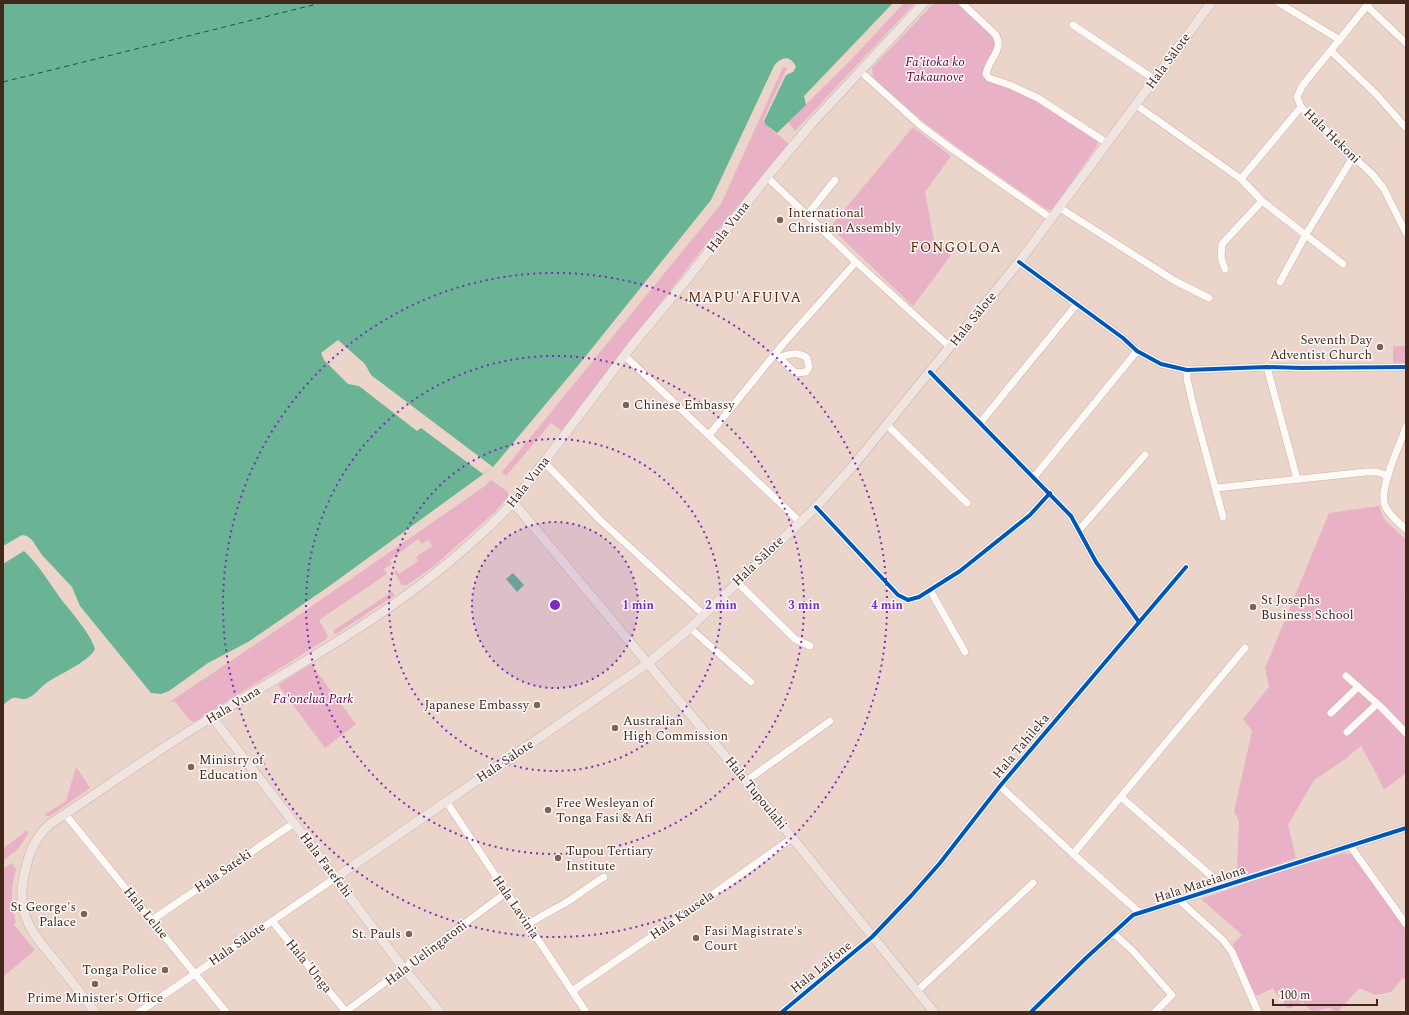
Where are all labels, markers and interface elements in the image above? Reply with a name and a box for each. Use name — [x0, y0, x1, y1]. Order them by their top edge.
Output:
street label: Hala Sālote — [1141, 29, 1195, 93]
park label: Fa'itoka ko Takaunove — [905, 52, 965, 87]
street label: Hala Hekoni — [1299, 104, 1365, 168]
street label: Hala Vuna — [701, 196, 755, 257]
place label: International Christian Assembly — [788, 203, 902, 238]
marker: International Christian Assembly — [775, 215, 785, 225]
district label: FONGOLOA — [910, 237, 1002, 258]
district label: MAPU'AFUIVA — [688, 287, 802, 308]
street label: Hala Sālote — [945, 287, 1001, 351]
place label: Seventh Day Adventist Church — [1270, 330, 1373, 365]
marker: Seventh Day Adventist Church — [1375, 342, 1385, 352]
place label: Chinese Embassy — [634, 395, 735, 415]
marker: Chinese Embassy — [621, 400, 631, 410]
street label: Hala Vuna — [501, 451, 555, 512]
street label: Hala Sālote — [728, 531, 788, 591]
place label: St Josephs Business School — [1261, 590, 1354, 625]
text: 1 min — [622, 596, 655, 615]
text: 2 min — [705, 596, 738, 615]
text: 3 min — [788, 596, 821, 615]
text: 4 min — [871, 596, 904, 615]
centre of rings — [548, 598, 562, 612]
marker: St Josephs Business School — [1248, 602, 1258, 612]
street label: Hala Vuna — [202, 680, 265, 729]
park label: Fa'onelua Park — [273, 689, 353, 709]
place label: Japanese Embassy — [425, 695, 530, 715]
marker: Japanese Embassy — [532, 700, 542, 710]
street label: Hala Tahileka — [988, 708, 1055, 783]
place label: Australian High Commission — [623, 711, 728, 746]
marker: Australian High Commission — [610, 723, 620, 733]
street label: Hala Sālote — [472, 734, 538, 788]
place label: Ministry of Education — [199, 750, 265, 785]
street label: Hala Tupoulahi — [720, 752, 792, 834]
marker: Ministry of Education — [186, 762, 196, 772]
place label: Free Wesleyan of Tonga Fasi & Afi — [556, 793, 656, 828]
marker: Free Wesleyan of Tonga Fasi & Afi — [543, 805, 553, 815]
street label: Hala Fatefehi — [295, 828, 357, 902]
place label: Tupou Tertiary Institute — [566, 841, 654, 876]
street label: Hala Sateki — [190, 844, 256, 898]
marker: Tupou Tertiary Institute — [553, 853, 563, 863]
street label: Hala Mateialona — [1152, 860, 1249, 908]
street label: Hala Lavinia — [487, 871, 545, 943]
street label: Hala Lelue — [119, 883, 173, 943]
street label: Hala Kausela — [646, 885, 719, 945]
place label: St George's Palace — [11, 897, 76, 932]
marker: St George's Palace — [79, 909, 89, 919]
street label: Hala Uelingatoni — [381, 915, 471, 991]
street label: Hala Sālote — [204, 917, 270, 971]
place label: Fasi Magistrate's Court — [704, 921, 803, 956]
place label: St. Pauls — [352, 924, 401, 944]
marker: St. Pauls — [404, 929, 414, 939]
marker: Fasi Magistrate's Court — [691, 933, 701, 943]
street label: Hala 'Unga — [281, 935, 337, 998]
street label: Hala Laifone — [786, 936, 856, 998]
place label: Tonga Police — [82, 960, 157, 980]
marker: Tonga Police — [160, 965, 170, 975]
marker: Prime Minister's Office — [90, 979, 100, 989]
scale bar — [1273, 981, 1377, 1007]
text: 100 m — [1279, 986, 1310, 1005]
place label: Prime Minister's Office — [27, 988, 163, 1008]

